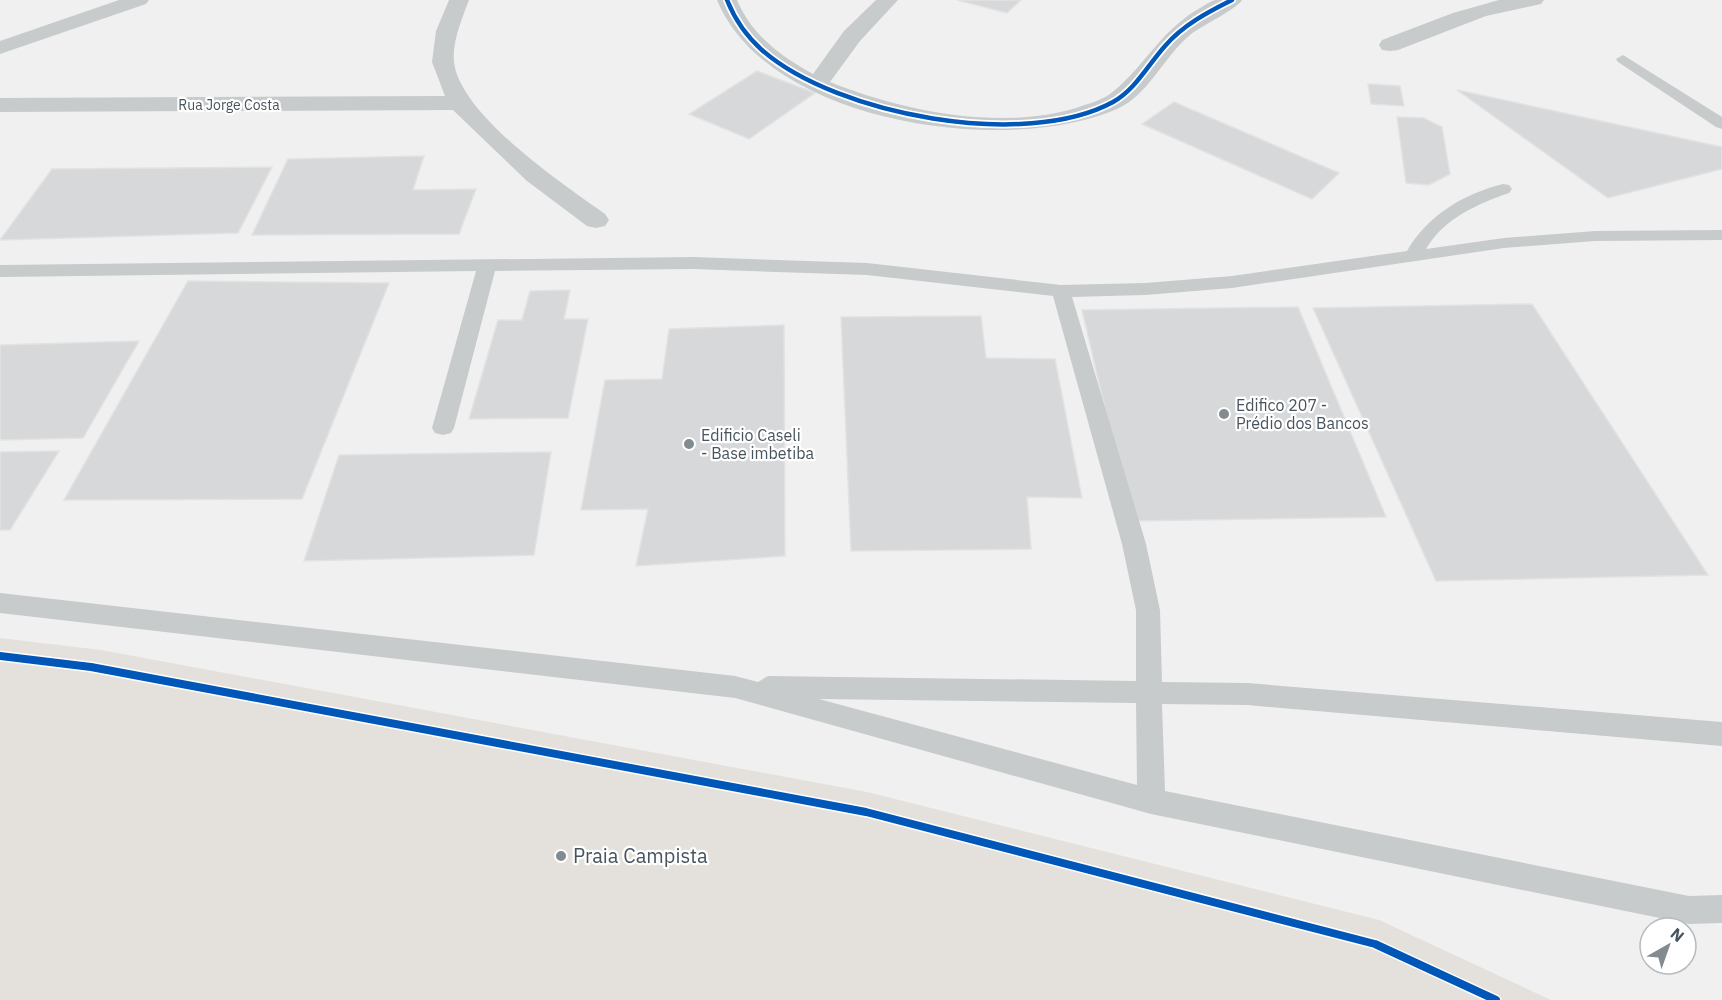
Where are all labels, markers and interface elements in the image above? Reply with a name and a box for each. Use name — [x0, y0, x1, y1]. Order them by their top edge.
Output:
street label: Rua Jorge Costa — [178, 96, 280, 114]
place label: Edifico 207 - Prédio dos Bancos — [1236, 395, 1369, 433]
marker: Edifico 207 - Prédio dos Bancos — [1217, 407, 1231, 421]
place label: Edificio Caseli - Base imbetiba — [701, 425, 814, 463]
marker: Edificio Caseli - Base imbetiba — [682, 437, 696, 451]
place label: Praia Campista — [573, 842, 708, 869]
marker: Praia Campista — [554, 849, 568, 863]
north arrow — [1638, 916, 1698, 976]
text: N — [1667, 923, 1689, 946]

